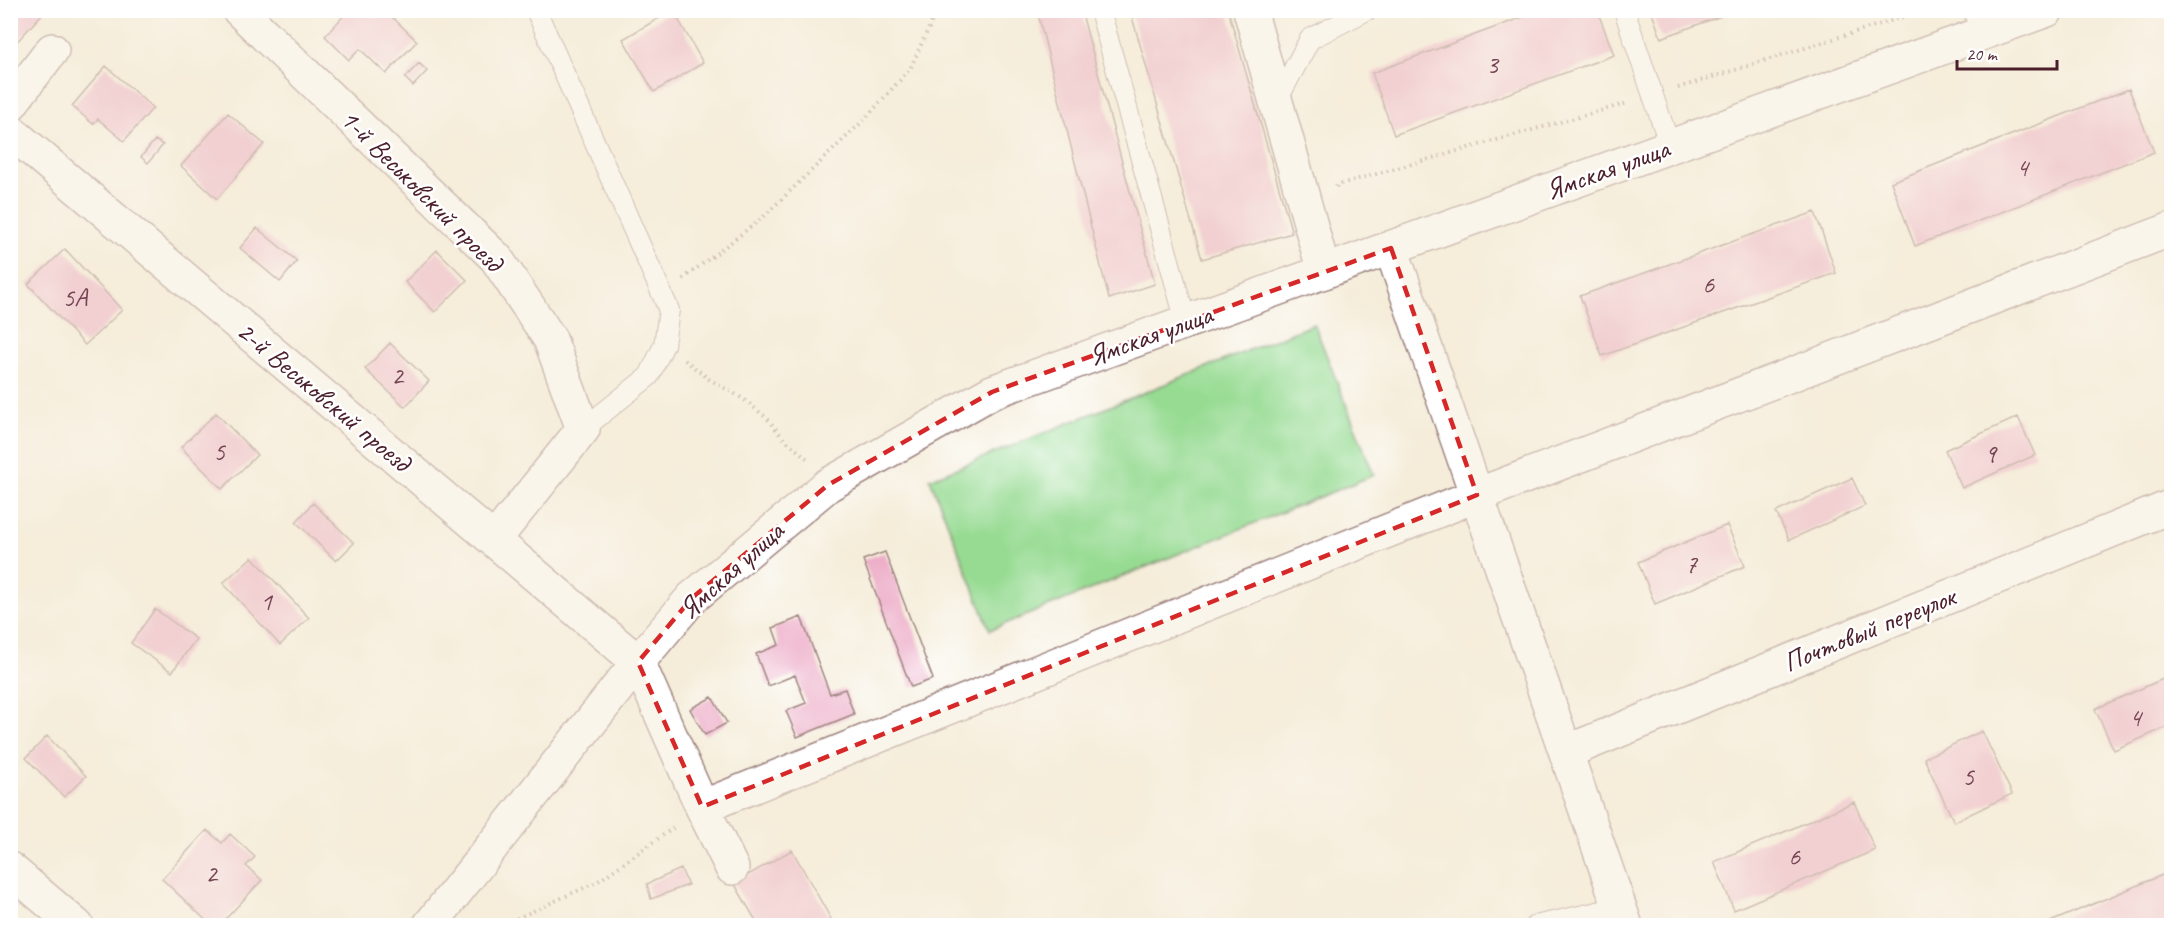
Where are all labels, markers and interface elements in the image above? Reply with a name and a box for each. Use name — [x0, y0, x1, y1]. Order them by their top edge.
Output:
scale bar — [1957, 33, 2058, 71]
text: 20 m — [1966, 43, 1999, 65]
house number: 3 — [1486, 48, 1500, 81]
street label: 1-й Веськовский проезд — [333, 101, 513, 281]
street label: Ямская улица — [1540, 130, 1675, 208]
house number: 4 — [2016, 151, 2030, 184]
house number: 6 — [1702, 268, 1715, 301]
house number: 5А — [63, 281, 89, 314]
street label: Ямская улица — [1083, 296, 1218, 374]
street label: 2-й Веськовский проезд — [230, 313, 420, 481]
house number: 2 — [391, 359, 405, 392]
house number: 5 — [213, 435, 226, 468]
house number: 9 — [1984, 437, 1998, 470]
street label: Ямская улица — [671, 512, 792, 626]
house number: 7 — [1685, 548, 1698, 581]
street label: Почтовый переулок — [1778, 578, 1963, 679]
house number: 1 — [260, 585, 273, 618]
house number: 4 — [2129, 701, 2143, 734]
house number: 5 — [1962, 760, 1975, 793]
house number: 6 — [1788, 840, 1801, 873]
house number: 2 — [205, 857, 219, 890]

